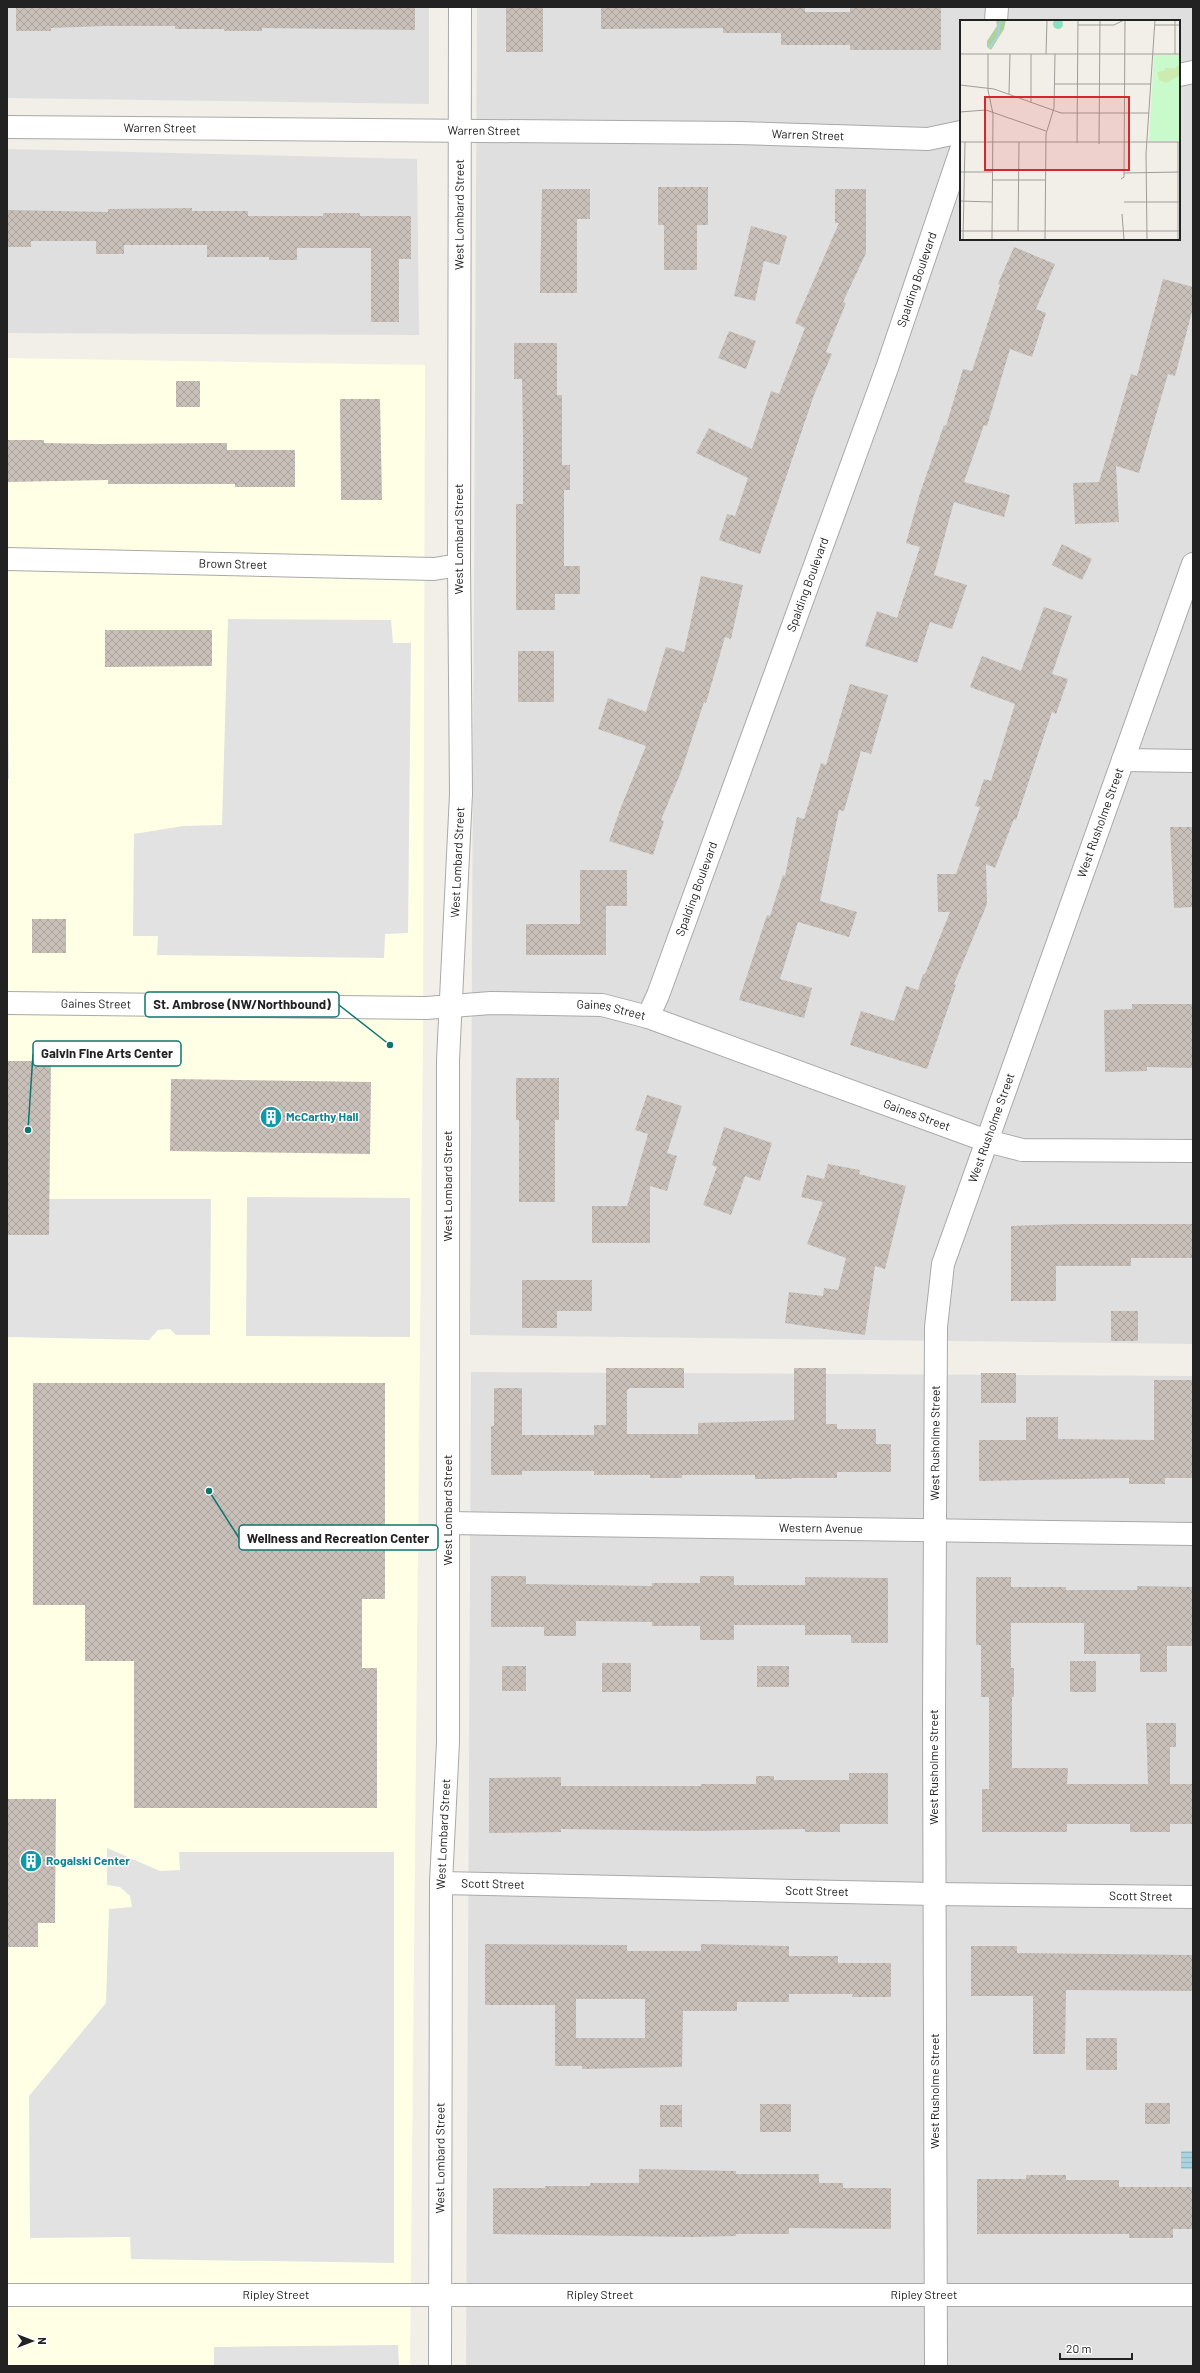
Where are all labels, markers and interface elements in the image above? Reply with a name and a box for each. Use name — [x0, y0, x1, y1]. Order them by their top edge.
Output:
inset map — [960, 20, 1180, 240]
street label: Warren Street — [124, 120, 196, 135]
street label: Warren Street — [447, 123, 520, 137]
street label: Warren Street — [771, 126, 845, 142]
street label: West Lombard Street — [452, 159, 466, 270]
street label: Spalding Boulevard — [893, 230, 939, 329]
street label: West Lombard Street — [451, 484, 465, 594]
street label: Spalding Boulevard — [783, 535, 831, 634]
street label: Brown Street — [199, 555, 267, 571]
street label: West Rusholme Street — [1074, 766, 1126, 879]
street label: West Lombard Street — [447, 807, 466, 918]
street label: Spalding Boulevard — [672, 839, 719, 938]
callout: St. Ambrose (NW/Northbound) — [145, 992, 339, 1017]
street label: Gaines Street — [61, 996, 131, 1010]
text: St. Ambrose (NW/Northbound) — [153, 996, 331, 1012]
street label: Gaines Street — [577, 997, 647, 1022]
callout: Galvin Fine Arts Center — [33, 1041, 181, 1066]
text: Galvin Fine Arts Center — [41, 1045, 173, 1061]
street label: West Rusholme Street — [965, 1071, 1017, 1184]
street label: Gaines Street — [882, 1096, 952, 1133]
building icon: McCarthy Hall — [258, 1104, 284, 1130]
place label: McCarthy Hall — [286, 1109, 358, 1123]
street label: West Lombard Street — [440, 1131, 454, 1241]
street label: West Rusholme Street — [927, 1385, 942, 1501]
street label: West Lombard Street — [440, 1455, 454, 1565]
street label: Western Avenue — [779, 1520, 863, 1535]
callout: Wellness and Recreation Center — [239, 1525, 438, 1550]
text: Wellness and Recreation Center — [247, 1530, 429, 1546]
street label: West Rusholme Street — [926, 1709, 940, 1825]
street label: West Lombard Street — [433, 1778, 452, 1889]
building icon: Rogalski Center — [18, 1848, 44, 1874]
place label: Rogalski Center — [46, 1853, 130, 1867]
street label: Scott Street — [461, 1875, 525, 1891]
street label: Scott Street — [785, 1883, 849, 1898]
street label: Scott Street — [1109, 1888, 1173, 1903]
street label: West Rusholme Street — [927, 2033, 941, 2149]
street label: West Lombard Street — [432, 2103, 447, 2213]
street label: Ripley Street — [243, 2287, 309, 2301]
street label: Ripley Street — [567, 2287, 633, 2301]
street label: Ripley Street — [891, 2287, 957, 2301]
north arrow — [12, 2321, 52, 2361]
scale bar — [1060, 2335, 1132, 2361]
text: N — [36, 2337, 49, 2345]
text: 20 m — [1066, 2341, 1092, 2355]

